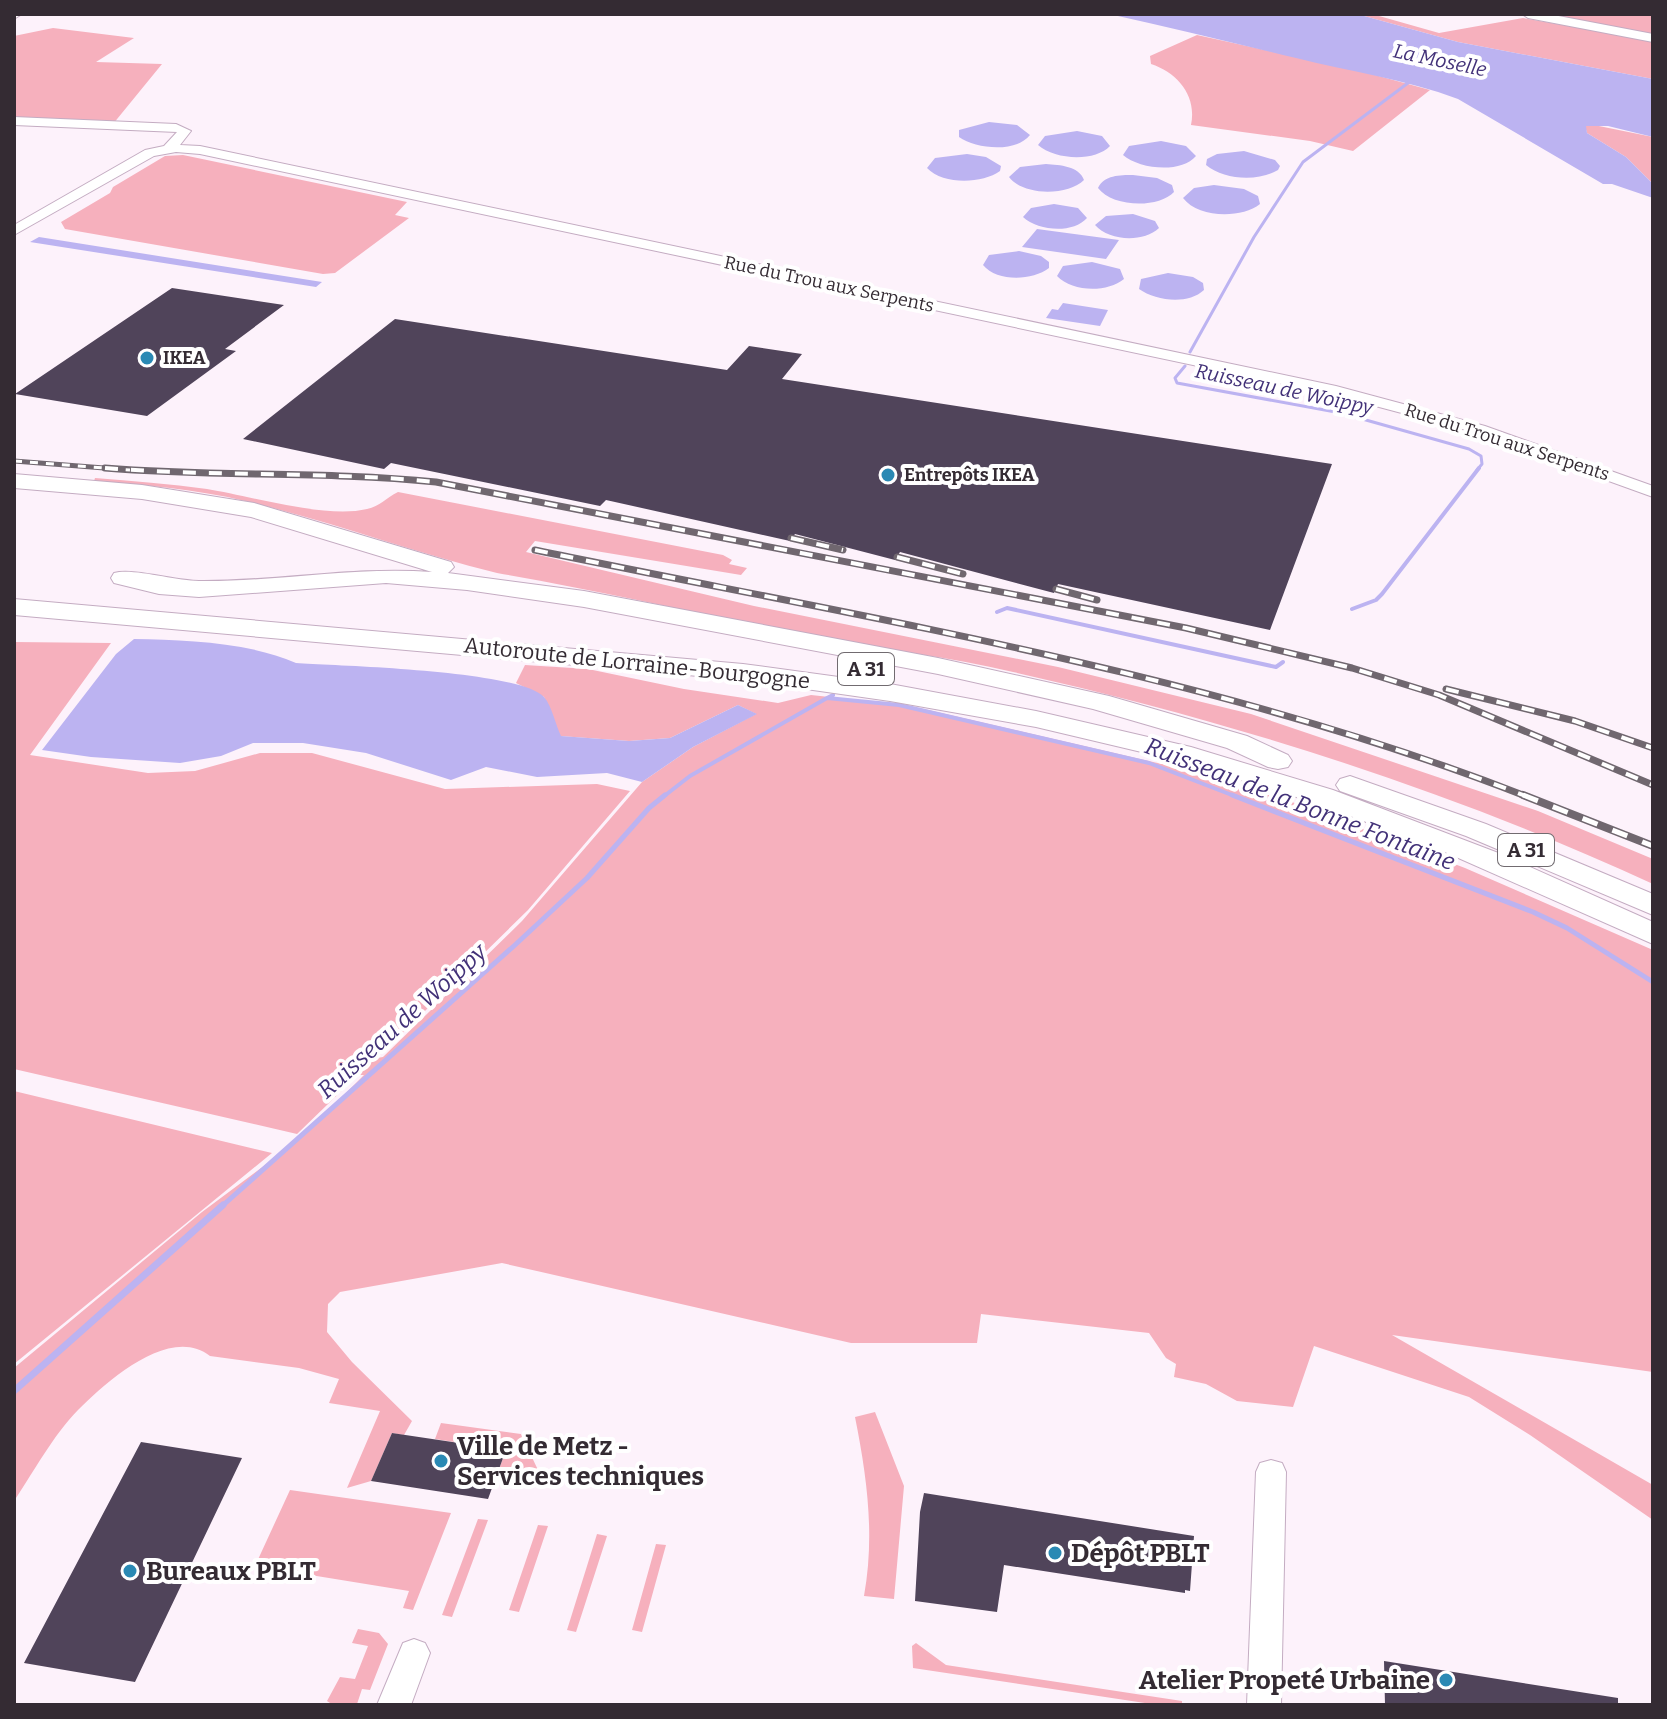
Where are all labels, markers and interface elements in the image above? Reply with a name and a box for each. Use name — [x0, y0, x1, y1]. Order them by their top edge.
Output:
water label: La Moselle — [1391, 38, 1489, 82]
street label: Rue du Trou aux Serpents — [722, 251, 936, 317]
place label: IKEA — [163, 347, 206, 369]
marker: IKEA — [138, 349, 156, 367]
water label: Ruisseau de Woippy — [1193, 358, 1377, 420]
street label: Rue du Trou aux Serpents — [1402, 399, 1612, 485]
place label: Entrepôts IKEA — [904, 464, 1035, 486]
marker: Entrepôts IKEA — [879, 466, 897, 484]
street label: Autoroute de Lorraine-Bourgogne — [463, 631, 811, 695]
road number: A 31 — [838, 653, 894, 685]
water label: Ruisseau de la Bonne Fontaine — [1141, 732, 1459, 876]
road number: A 31 — [1498, 834, 1554, 866]
water label: Ruisseau de Woippy — [312, 937, 493, 1104]
place label: Ville de Metz - Services techniques — [457, 1431, 704, 1492]
marker: Ville de Metz - Services techniques — [432, 1452, 450, 1470]
place label: Dépôt PBLT — [1071, 1538, 1210, 1569]
marker: Dépôt PBLT — [1046, 1544, 1064, 1562]
place label: Bureaux PBLT — [146, 1556, 316, 1587]
marker: Bureaux PBLT — [121, 1562, 139, 1580]
place label: Atelier Propeté Urbaine — [1139, 1665, 1430, 1696]
marker: Atelier Propeté Urbaine — [1437, 1671, 1455, 1689]

